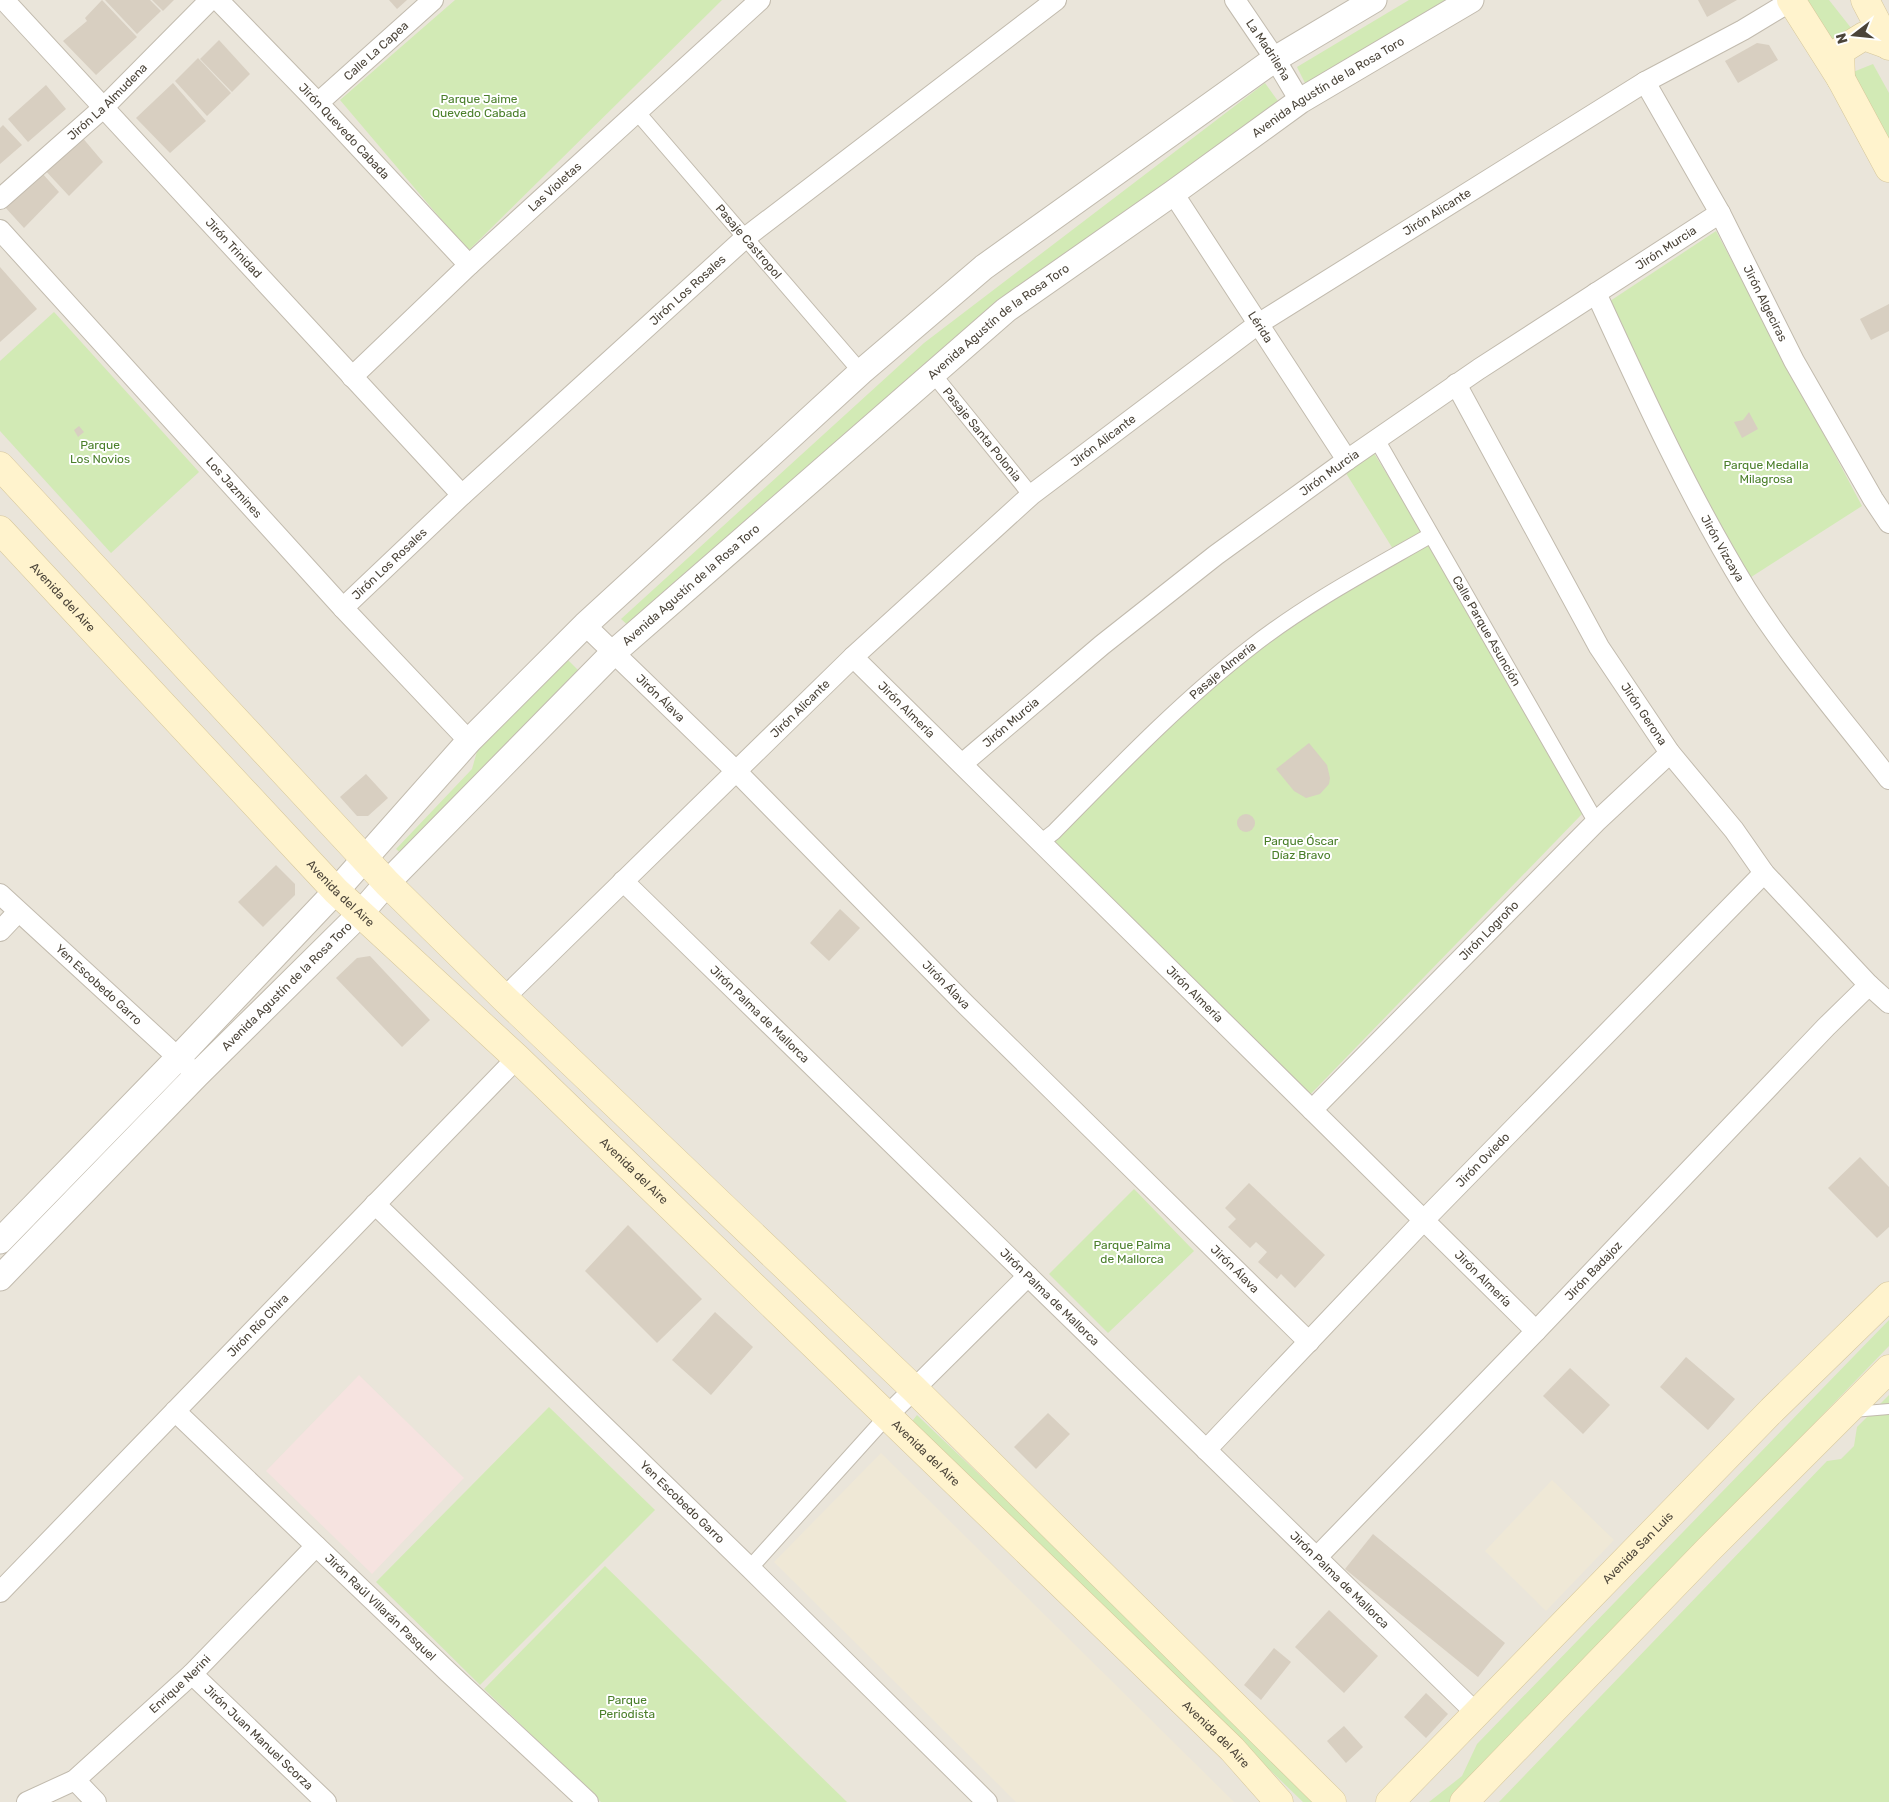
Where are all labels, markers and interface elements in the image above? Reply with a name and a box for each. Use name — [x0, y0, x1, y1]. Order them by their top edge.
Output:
north arrow — [1829, 10, 1879, 60]
street label: La Madrileña — [1243, 16, 1293, 83]
street label: Calle La Capea — [341, 19, 411, 83]
text: N — [1832, 31, 1852, 46]
street label: Avenida Agustín de la Rosa Toro — [1249, 34, 1407, 140]
street label: Jirón La Almudena — [65, 60, 150, 143]
street label: Jirón Quevedo Cabada — [296, 80, 392, 182]
park label: Parque Jaime Quevedo Cabada — [432, 92, 526, 120]
street label: Las Violetas — [525, 159, 584, 215]
street label: Jirón Alicante — [1400, 185, 1474, 239]
street label: Pasaje Castropol — [713, 202, 785, 282]
street label: Jirón Trinidad — [202, 215, 265, 281]
street label: Jirón Murcia — [1633, 223, 1699, 273]
street label: Jirón Los Rosales — [647, 252, 729, 328]
street label: Avenida Agustín de la Rosa Toro — [925, 261, 1072, 382]
street label: Jirón Algeciras — [1740, 263, 1790, 344]
street label: Lérida — [1245, 309, 1276, 345]
street label: Pasaje Santa Polonia — [940, 385, 1024, 484]
street label: Jirón Alicante — [1068, 412, 1139, 470]
park label: Parque Los Novios — [70, 438, 130, 466]
street label: Jirón Murcia — [1297, 447, 1362, 499]
street label: Los Jazmines — [203, 455, 265, 521]
park label: Parque Medalla Milagrosa — [1723, 458, 1809, 486]
street label: Jirón Vizcaya — [1698, 512, 1747, 584]
street label: Avenida Agustín de la Rosa Toro — [620, 521, 762, 649]
street label: Jirón Los Rosales — [349, 525, 430, 603]
street label: Avenida del Aire — [27, 560, 98, 635]
street label: Calle Parque Asunción — [1449, 573, 1524, 689]
street label: Pasaje Almería — [1187, 639, 1259, 702]
street label: Jirón Álava — [633, 671, 688, 725]
street label: Jirón Alicante — [768, 676, 833, 741]
street label: Jirón Almería — [875, 679, 938, 741]
street label: Jirón Gerona — [1618, 680, 1670, 748]
street label: Jirón Murcia — [980, 695, 1042, 750]
park label: Parque Óscar Díaz Bravo — [1264, 834, 1339, 862]
street label: Avenida del Aire — [304, 857, 377, 930]
street label: Jirón Logroño — [1456, 898, 1521, 963]
street label: Avenida Agustín de la Rosa Toro — [219, 919, 355, 1054]
street label: Yen Escobedo Garro — [53, 942, 145, 1028]
street label: Jirón Álava — [919, 958, 973, 1012]
street label: Jirón Palma de Mallorca — [707, 963, 812, 1066]
street label: Jirón Almería — [1163, 963, 1226, 1025]
street label: Jirón Oviedo — [1453, 1130, 1513, 1190]
street label: Avenida del Aire — [597, 1135, 671, 1207]
park label: Parque Palma de Mallorca — [1093, 1238, 1171, 1266]
street label: Jirón Badajoz — [1562, 1238, 1625, 1303]
street label: Jirón Álava — [1208, 1242, 1262, 1296]
street label: Jirón Palma de Mallorca — [997, 1246, 1102, 1349]
street label: Jirón Almería — [1452, 1248, 1514, 1310]
street label: Jirón Río Chira — [225, 1291, 292, 1360]
street label: Avenida del Aire — [889, 1417, 963, 1489]
street label: Yen Escobedo Garro — [637, 1458, 727, 1546]
street label: Avenida San Luis — [1600, 1509, 1676, 1587]
street label: Jirón Palma de Mallorca — [1287, 1529, 1392, 1631]
street label: Jirón Raúl Villarán Pasquel — [322, 1551, 439, 1664]
street label: Enrique Nerini — [146, 1652, 214, 1716]
street label: Jirón Juan Manuel Scorza — [201, 1682, 316, 1793]
park label: Parque Periodista — [599, 1693, 655, 1721]
street label: Avenida del Aire — [1179, 1698, 1253, 1771]

